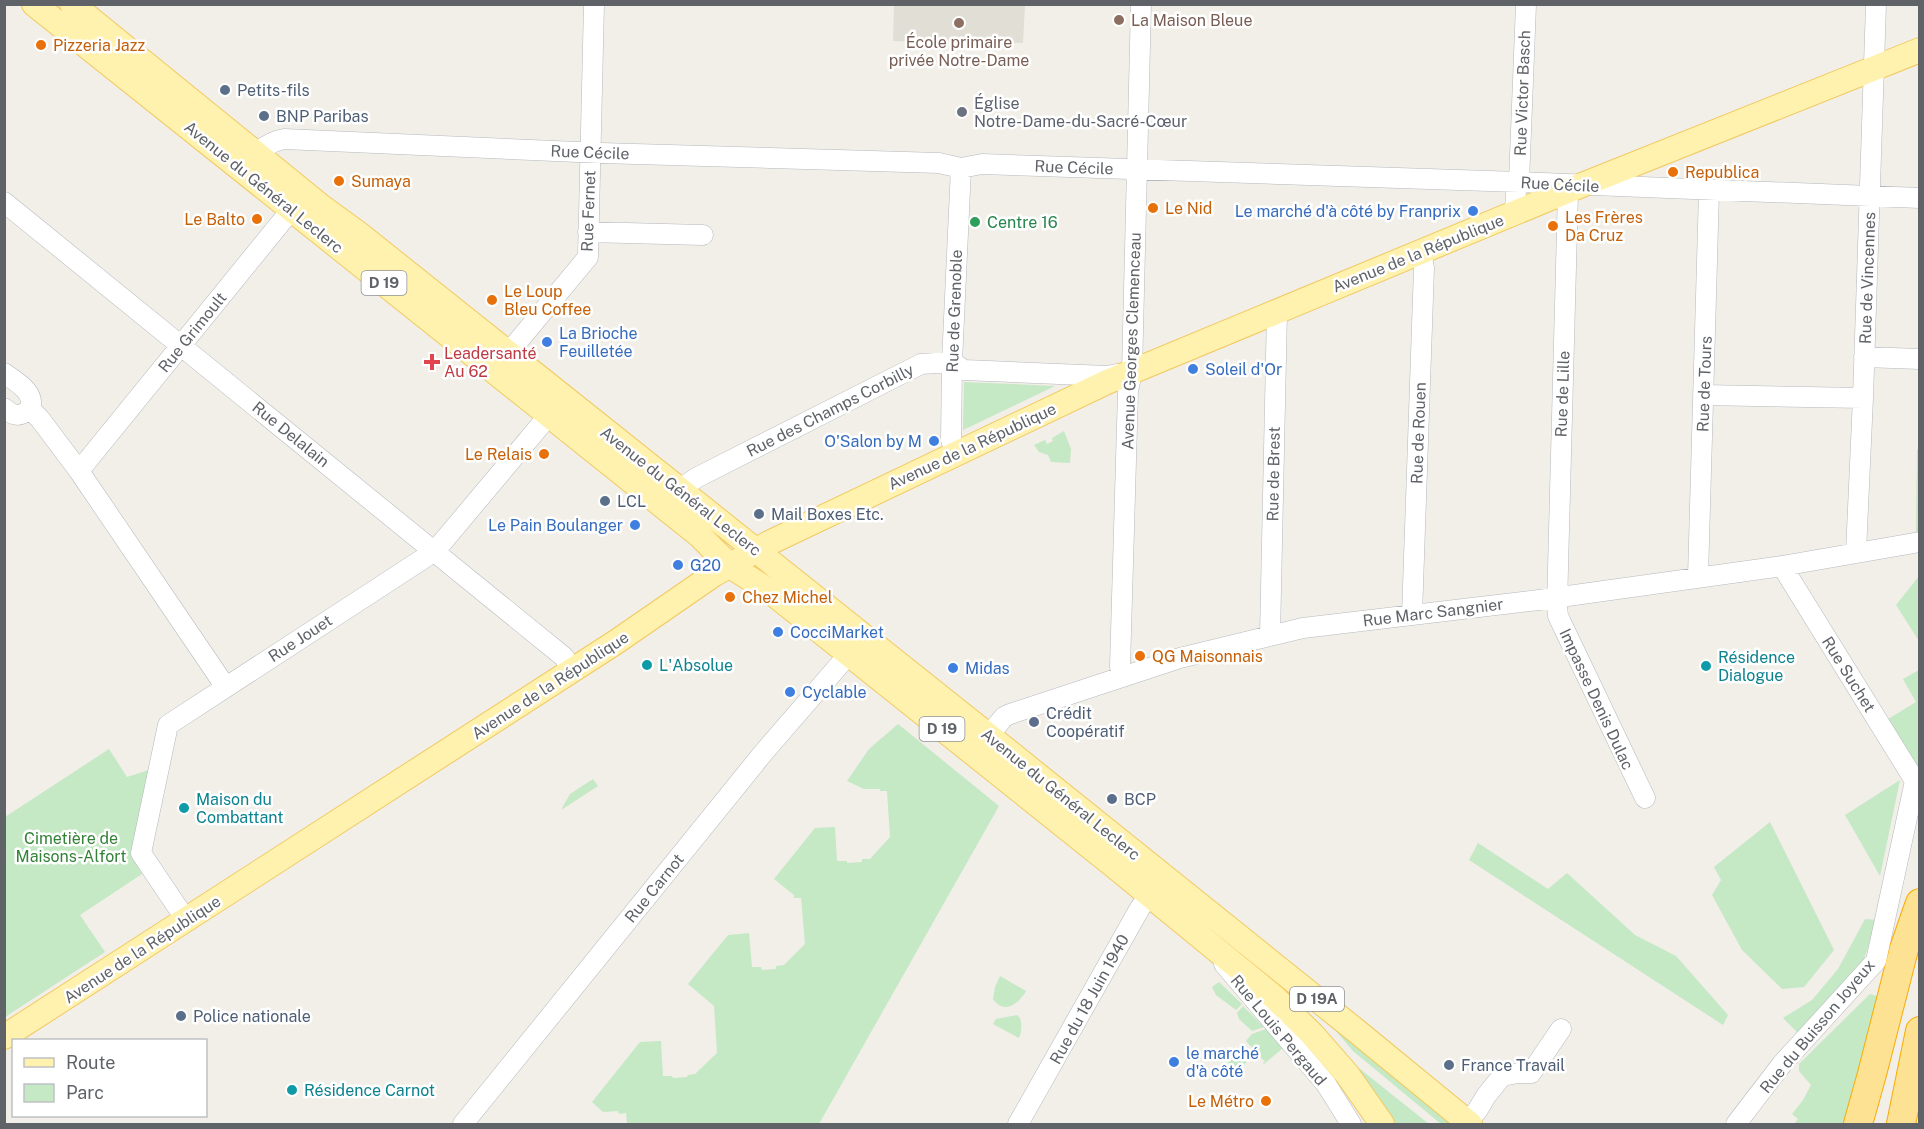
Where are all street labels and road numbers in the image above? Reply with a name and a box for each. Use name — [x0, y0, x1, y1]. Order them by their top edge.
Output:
street label: Rue Victor Basch — [1511, 30, 1534, 156]
street label: Avenue du Général Leclerc — [180, 117, 347, 257]
street label: Rue Cécile — [550, 142, 630, 163]
street label: Rue Cécile — [1034, 157, 1114, 178]
street label: Rue Fernet — [578, 170, 599, 252]
street label: Rue Cécile — [1520, 173, 1600, 196]
street label: Avenue de la République — [1330, 210, 1507, 297]
street label: Rue de Vincennes — [1856, 212, 1879, 344]
street label: Avenue Georges Clemenceau — [1118, 232, 1145, 450]
street label: Rue de Grenoble — [943, 249, 966, 373]
road number: D 19 — [362, 271, 406, 295]
street label: Rue Grimoult — [154, 288, 230, 376]
street label: Rue de Tours — [1693, 336, 1716, 432]
street label: Rue de Lille — [1551, 350, 1574, 438]
street label: Rue des Champs Corbilly — [743, 360, 917, 461]
street label: Rue de Rouen — [1407, 382, 1430, 484]
street label: Rue Delalain — [248, 398, 333, 471]
street label: Avenue de la République — [885, 399, 1059, 494]
street label: Avenue du Général Leclerc — [597, 423, 765, 560]
street label: Rue de Brest — [1263, 426, 1284, 522]
street label: Rue Marc Sangnier — [1362, 594, 1505, 631]
street label: Rue Jouet — [265, 611, 336, 666]
street label: Impasse Denis Dulac — [1555, 626, 1638, 773]
street label: Avenue de la République — [468, 628, 632, 743]
street label: Rue Suchet — [1818, 633, 1879, 716]
road number: D 19 — [920, 717, 964, 741]
street label: Avenue du Général Leclerc — [977, 724, 1144, 864]
street label: Rue Carnot — [621, 850, 688, 927]
street label: Avenue de la République — [60, 892, 224, 1007]
street label: Rue du 18 Juin 1940 — [1046, 931, 1133, 1067]
street label: Rue du Buisson Joyeux — [1756, 956, 1879, 1097]
street label: Rue Louis Pergaud — [1227, 971, 1330, 1090]
road number: D 19A — [1290, 987, 1344, 1011]

